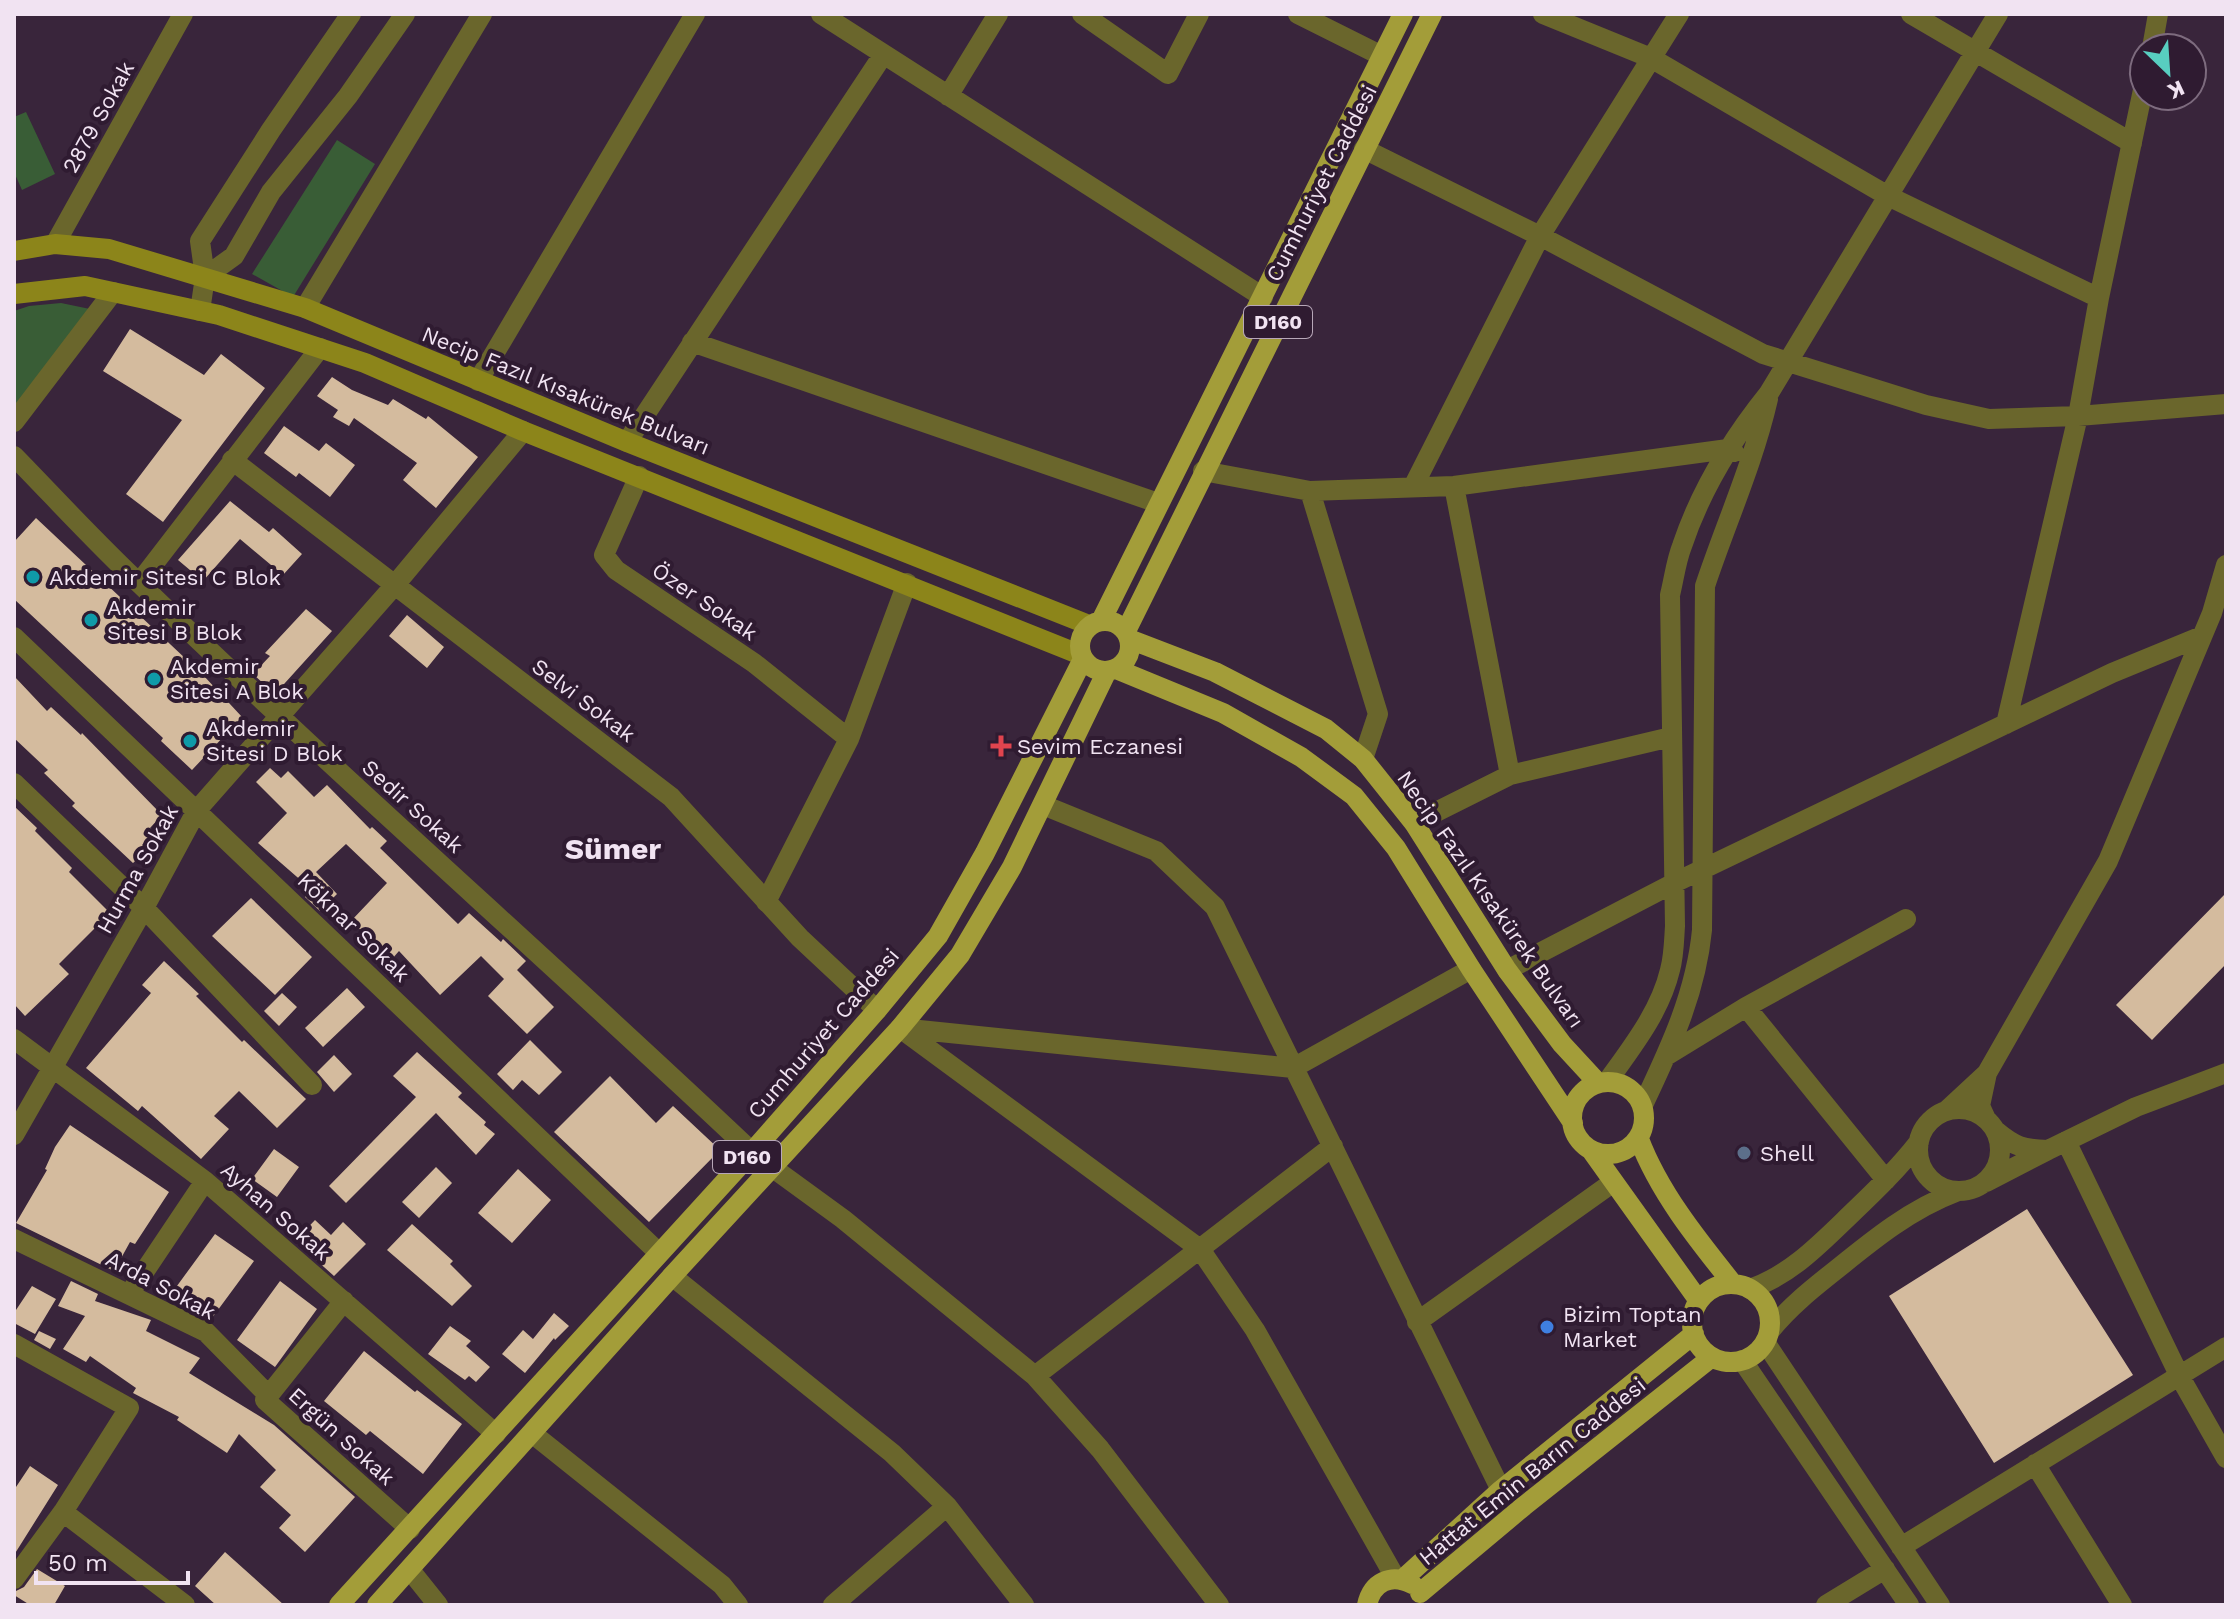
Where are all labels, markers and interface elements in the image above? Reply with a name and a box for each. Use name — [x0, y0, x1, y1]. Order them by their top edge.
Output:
north arrow — [2128, 32, 2208, 112]
street label: 2879 Sokak — [58, 57, 139, 177]
text: K — [2163, 75, 2188, 105]
street label: Cumhuriyet Caddesi — [1261, 81, 1382, 286]
road number: D160 — [1244, 306, 1312, 338]
street label: Necip Fazıl Kısakürek Bulvarı — [418, 321, 713, 460]
street label: Özer Sokak — [648, 557, 762, 646]
place label: Akdemir Sitesi C Blok — [49, 565, 281, 590]
marker: Akdemir Sitesi C Blok — [24, 568, 42, 586]
place label: Akdemir Sitesi B Blok — [107, 595, 242, 645]
marker: Akdemir Sitesi B Blok — [82, 611, 100, 629]
place label: Akdemir Sitesi A Blok — [170, 654, 304, 704]
street label: Selvi Sokak — [527, 654, 640, 747]
marker: Akdemir Sitesi A Blok — [145, 670, 163, 688]
place label: Akdemir Sitesi D Blok — [206, 716, 343, 766]
marker: Akdemir Sitesi D Blok — [181, 732, 199, 750]
place label: Sevim Eczanesi — [1017, 734, 1183, 759]
marker: Sevim Eczanesi — [992, 737, 1010, 755]
street label: Sedir Sokak — [357, 755, 468, 858]
street label: Necip Fazıl Kısakürek Bulvarı — [1392, 766, 1589, 1033]
street label: Hurma Sokak — [92, 800, 183, 938]
district label: Sümer — [565, 831, 661, 866]
street label: Köknar Sokak — [293, 868, 415, 987]
street label: Cumhuriyet Caddesi — [743, 943, 904, 1124]
road number: D160 — [713, 1141, 781, 1173]
place label: Shell — [1760, 1141, 1814, 1166]
marker: Shell — [1735, 1144, 1753, 1162]
street label: Ayhan Sokak — [216, 1157, 335, 1266]
street label: Arda Sokak — [102, 1246, 220, 1325]
place label: Bizim Toptan Market — [1563, 1302, 1702, 1352]
marker: Bizim Toptan Market — [1538, 1318, 1556, 1336]
street label: Hattat Emin Barın Caddesi — [1414, 1372, 1650, 1570]
street label: Ergün Sokak — [284, 1382, 400, 1490]
scale bar — [36, 1535, 188, 1585]
text: 50 m — [48, 1549, 108, 1577]

